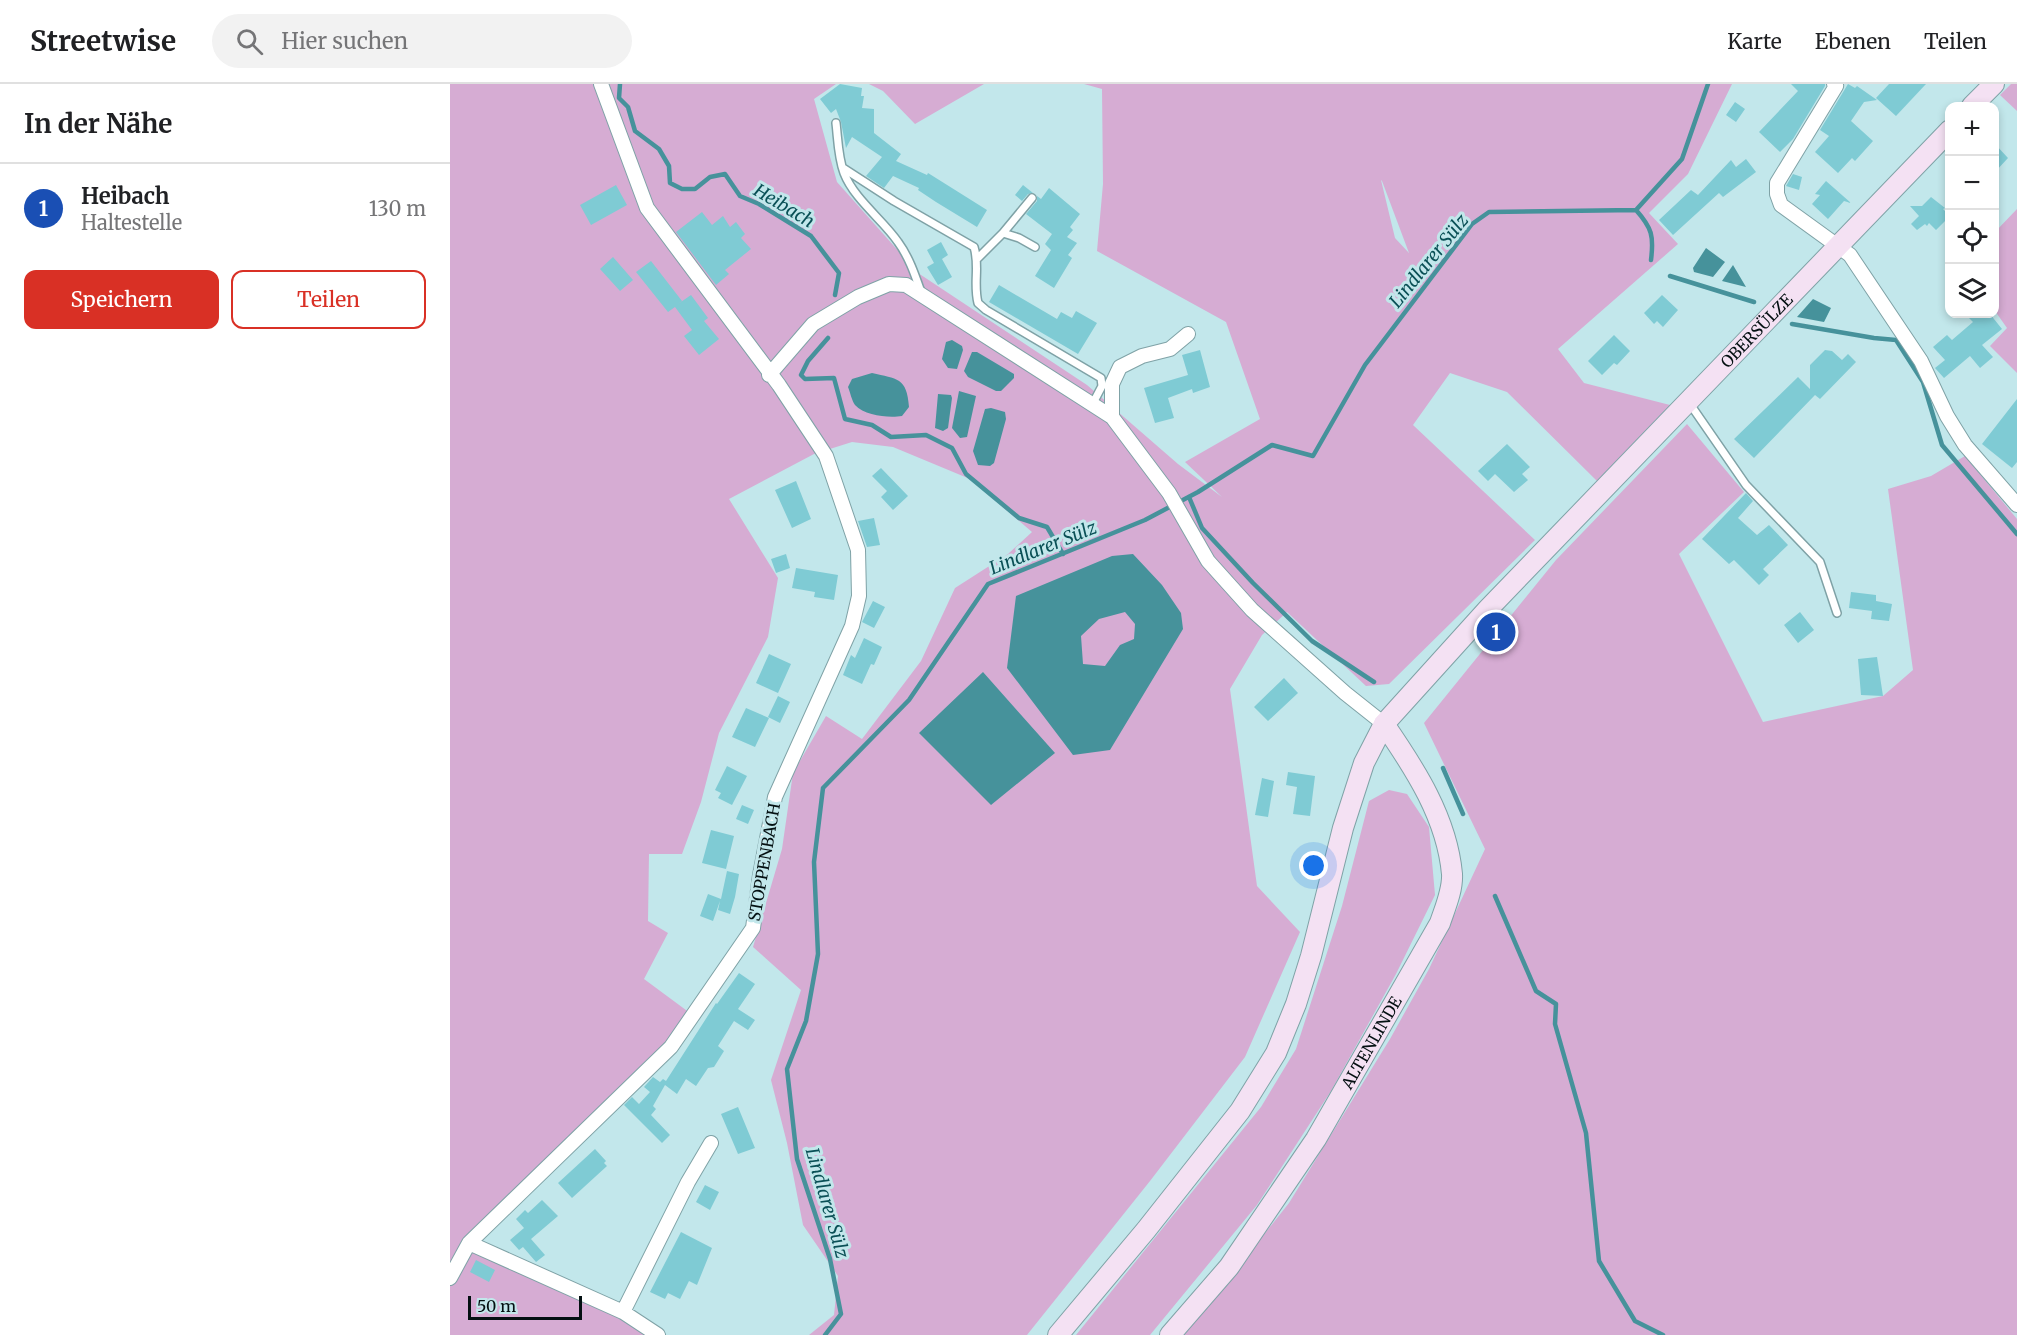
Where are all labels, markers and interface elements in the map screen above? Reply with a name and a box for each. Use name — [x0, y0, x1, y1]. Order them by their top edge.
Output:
search box — [212, 14, 632, 68]
text: Streetwise — [30, 23, 176, 59]
icon: search — [233, 25, 266, 58]
text: Hier suchen — [281, 27, 408, 55]
text: Karte — [1727, 28, 1782, 55]
text: Ebenen — [1815, 28, 1891, 55]
text: Teilen — [1924, 28, 1987, 55]
map controls — [1945, 102, 1999, 318]
button: + — [1945, 102, 1999, 156]
text: In der Nähe — [24, 107, 172, 140]
button: − — [1945, 156, 1999, 210]
water label: Heibach — [749, 178, 819, 233]
text: Heibach — [81, 182, 169, 210]
text: 1 — [39, 196, 48, 221]
text: 130 m — [369, 196, 426, 221]
water label: Lindlarer Sülz — [1384, 209, 1474, 312]
text: Haltestelle — [81, 210, 182, 235]
button: locate — [1945, 210, 1999, 264]
button: layers — [1945, 264, 1999, 318]
button: Speichern — [24, 270, 219, 329]
button: Teilen — [231, 270, 426, 329]
street label: OBERSÜLZE — [1716, 289, 1797, 372]
water label: Lindlarer Sülz — [986, 515, 1101, 579]
pin: 1 — [1476, 610, 1516, 654]
street label: STOPPENBACH — [744, 801, 784, 923]
your location — [1299, 851, 1328, 880]
street label: ALTENLINDE — [1336, 992, 1406, 1093]
water label: Lindlarer Sülz — [801, 1145, 854, 1261]
scale bar — [468, 1293, 582, 1320]
text: 50 m — [477, 1296, 516, 1316]

